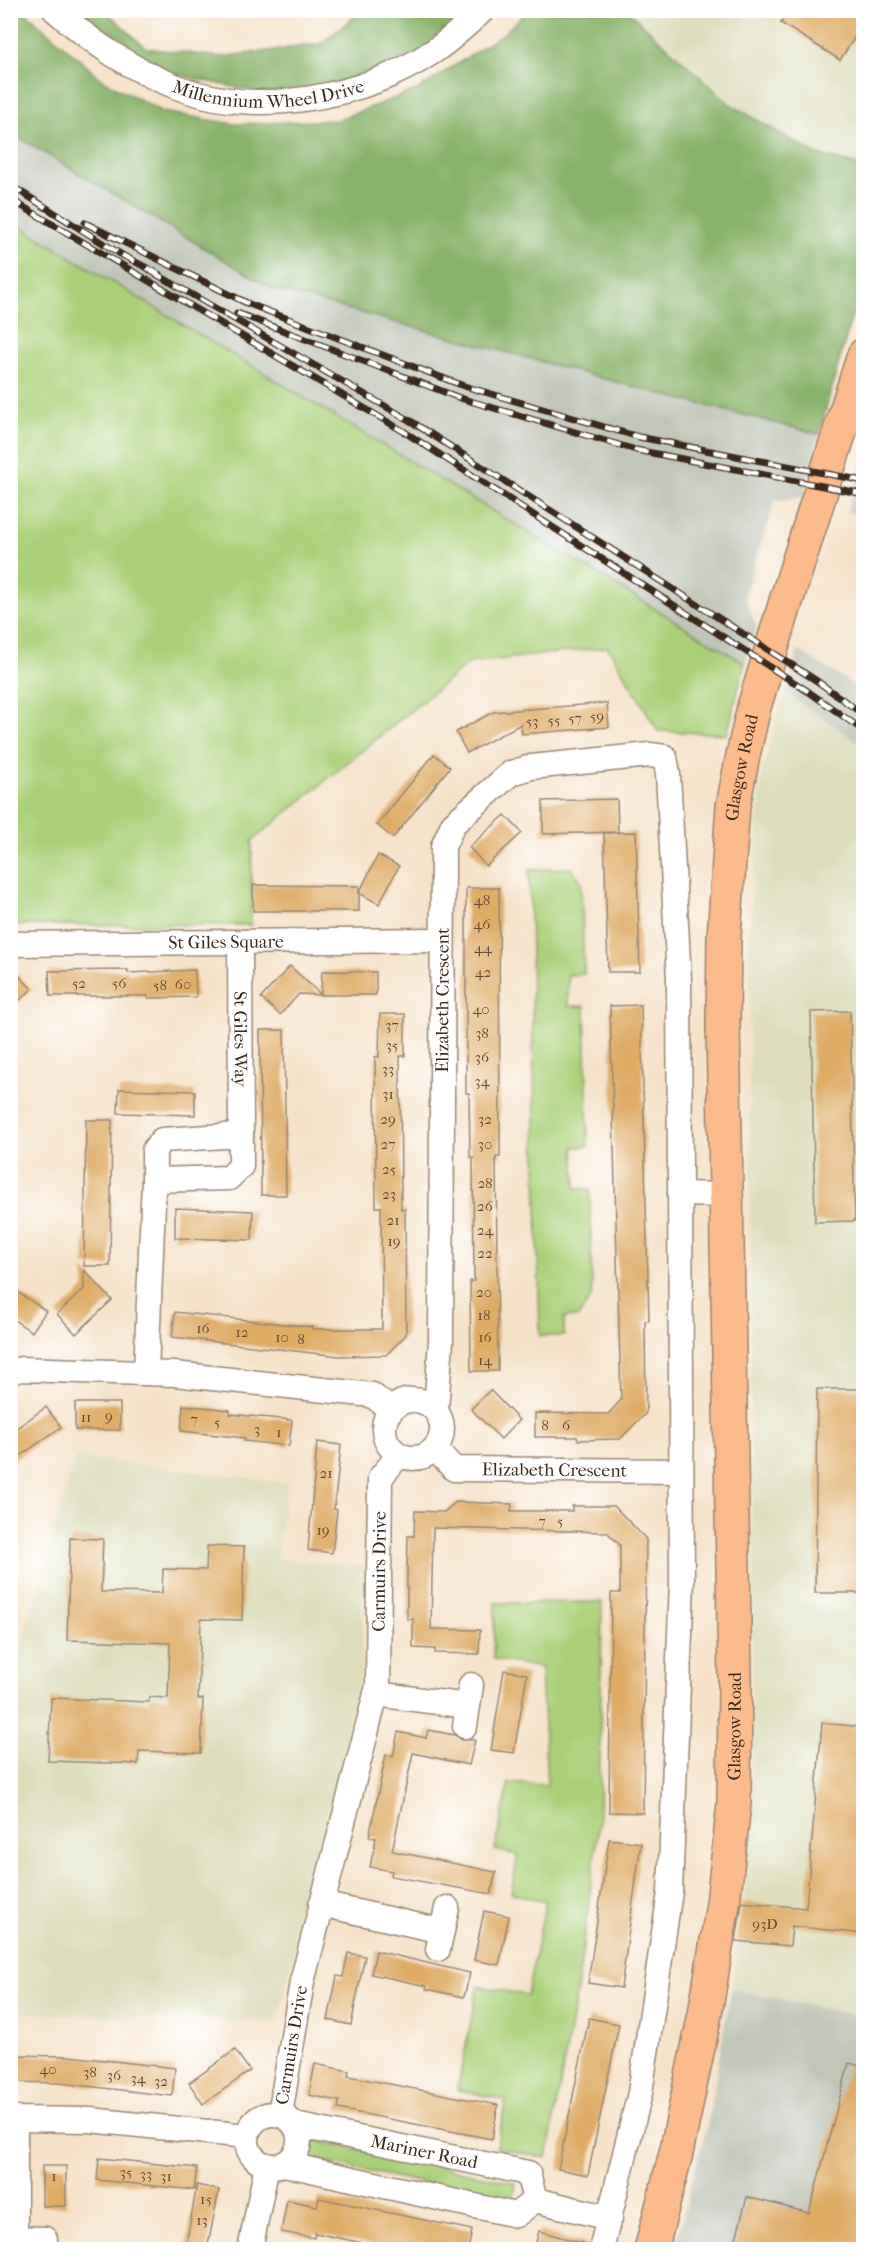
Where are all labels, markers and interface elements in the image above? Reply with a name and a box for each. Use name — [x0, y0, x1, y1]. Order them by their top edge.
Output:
street label: Millennium Wheel Drive — [169, 76, 367, 113]
house number: 59 — [590, 707, 604, 725]
house number: 57 — [568, 709, 582, 727]
house number: 55 — [548, 711, 560, 729]
house number: 53 — [526, 712, 538, 730]
street label: Glasgow Road — [722, 712, 763, 822]
house number: 48 — [474, 891, 490, 909]
house number: 46 — [474, 915, 491, 933]
street label: Elizabeth Crescent — [432, 927, 454, 1073]
street label: St Giles Square — [168, 931, 284, 954]
house number: 44 — [474, 939, 493, 957]
house number: 42 — [475, 963, 492, 981]
house number: 52 — [72, 974, 86, 992]
house number: 56 — [112, 974, 127, 992]
house number: 60 — [175, 975, 191, 993]
house number: 58 — [153, 976, 167, 994]
street label: St Giles Way — [229, 991, 251, 1088]
house number: 40 — [472, 1000, 490, 1018]
house number: 37 — [385, 1016, 399, 1034]
house number: 38 — [475, 1024, 489, 1042]
house number: 35 — [386, 1036, 398, 1054]
house number: 36 — [475, 1048, 490, 1066]
house number: 33 — [382, 1060, 394, 1078]
house number: 34 — [474, 1072, 491, 1090]
house number: 31 — [382, 1085, 394, 1103]
house number: 29 — [380, 1110, 396, 1128]
house number: 32 — [478, 1110, 492, 1128]
house number: 27 — [381, 1135, 395, 1153]
house number: 30 — [478, 1135, 492, 1153]
house number: 25 — [382, 1160, 396, 1178]
house number: 28 — [477, 1174, 493, 1192]
house number: 23 — [382, 1185, 396, 1203]
house number: 26 — [477, 1197, 494, 1215]
house number: 21 — [386, 1211, 400, 1229]
house number: 24 — [477, 1221, 494, 1239]
house number: 19 — [387, 1232, 401, 1250]
house number: 22 — [477, 1244, 493, 1262]
house number: 20 — [476, 1283, 492, 1301]
house number: 18 — [478, 1306, 490, 1324]
house number: 16 — [196, 1319, 211, 1337]
house number: 12 — [235, 1323, 249, 1341]
house number: 10 — [275, 1328, 289, 1346]
house number: 16 — [478, 1328, 493, 1346]
house number: 8 — [297, 1330, 305, 1348]
house number: 14 — [478, 1351, 493, 1369]
house number: 9 — [105, 1407, 113, 1425]
house number: 11 — [81, 1408, 91, 1426]
house number: 7 — [190, 1410, 198, 1428]
house number: 5 — [214, 1413, 220, 1431]
house number: 8 — [541, 1416, 549, 1434]
house number: 6 — [562, 1416, 571, 1434]
house number: 3 — [254, 1420, 260, 1438]
house number: 1 — [276, 1423, 282, 1441]
street label: Elizabeth Crescent — [482, 1459, 628, 1482]
house number: 21 — [319, 1464, 333, 1482]
street label: Carmuirs Drive — [369, 1511, 391, 1632]
house number: 7 — [538, 1512, 546, 1530]
house number: 5 — [557, 1512, 563, 1530]
house number: 19 — [316, 1521, 330, 1539]
street label: Glasgow Road — [724, 1672, 746, 1781]
house number: 93D — [752, 1915, 778, 1933]
street label: Carmuirs Drive — [272, 1984, 312, 2106]
house number: 40 — [39, 2060, 57, 2078]
house number: 38 — [83, 2063, 97, 2081]
house number: 36 — [107, 2066, 122, 2084]
house number: 34 — [130, 2069, 147, 2087]
house number: 32 — [154, 2072, 168, 2090]
street label: Mariner Road — [369, 2131, 480, 2173]
house number: 35 — [120, 2163, 132, 2181]
house number: 33 — [140, 2165, 152, 2183]
house number: 1 — [51, 2167, 57, 2185]
house number: 31 — [160, 2167, 172, 2185]
house number: 15 — [200, 2190, 212, 2208]
house number: 13 — [196, 2211, 208, 2229]

